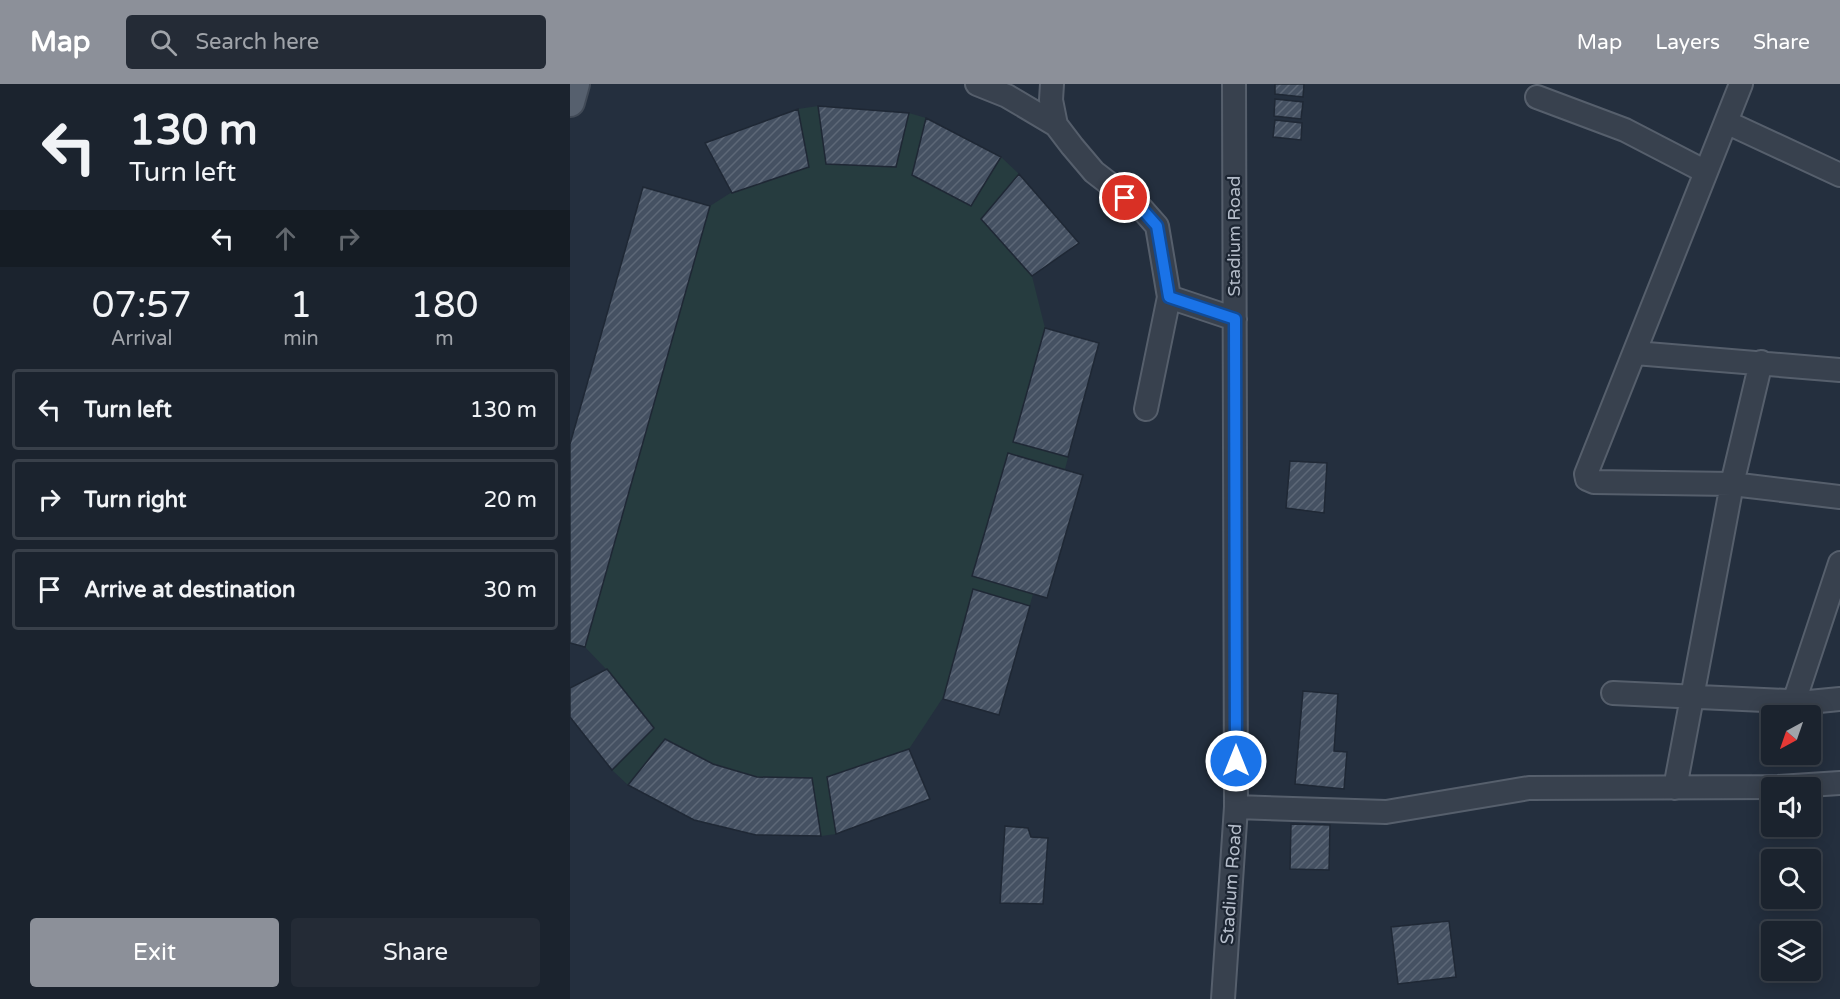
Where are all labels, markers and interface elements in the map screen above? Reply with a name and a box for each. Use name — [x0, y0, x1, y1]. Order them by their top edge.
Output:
search box — [126, 15, 546, 69]
text: Map — [30, 25, 90, 59]
icon: search — [147, 26, 180, 59]
text: Search here — [195, 29, 319, 55]
text: Map — [1577, 30, 1622, 55]
text: Layers — [1655, 30, 1720, 55]
text: Share — [1753, 30, 1810, 55]
text: 130 m — [129, 105, 258, 156]
icon: left — [30, 108, 108, 186]
text: Turn left — [129, 156, 236, 189]
pin — [1099, 172, 1150, 223]
street label: Stadium Road — [1223, 176, 1245, 296]
icon: arrive — [1108, 181, 1141, 214]
icon: left — [206, 222, 239, 255]
icon: ahead — [269, 222, 302, 255]
icon: right — [332, 222, 365, 255]
text: 07:57 — [92, 284, 192, 327]
text: 1 — [290, 284, 312, 327]
text: 180 — [410, 284, 478, 327]
text: Arrival — [111, 327, 173, 351]
text: min — [283, 327, 319, 351]
text: m — [435, 327, 454, 351]
icon: left — [33, 393, 66, 426]
text: Turn left — [84, 397, 172, 423]
text: 130 m — [470, 397, 537, 423]
icon: right — [33, 483, 66, 516]
text: Turn right — [84, 487, 186, 513]
text: 20 m — [483, 487, 537, 513]
icon: arrive — [33, 573, 66, 606]
text: Arrive at destination — [84, 577, 295, 603]
text: 30 m — [483, 577, 537, 603]
north arrow — [1761, 705, 1821, 765]
map controls — [1761, 705, 1821, 981]
position arrow — [1204, 729, 1268, 793]
button: sound — [1761, 777, 1821, 837]
street label: Stadium Road — [1216, 823, 1246, 945]
button: search — [1761, 849, 1821, 909]
button: Exit — [30, 918, 279, 987]
button: Share — [291, 918, 540, 987]
button: layers — [1761, 921, 1821, 981]

